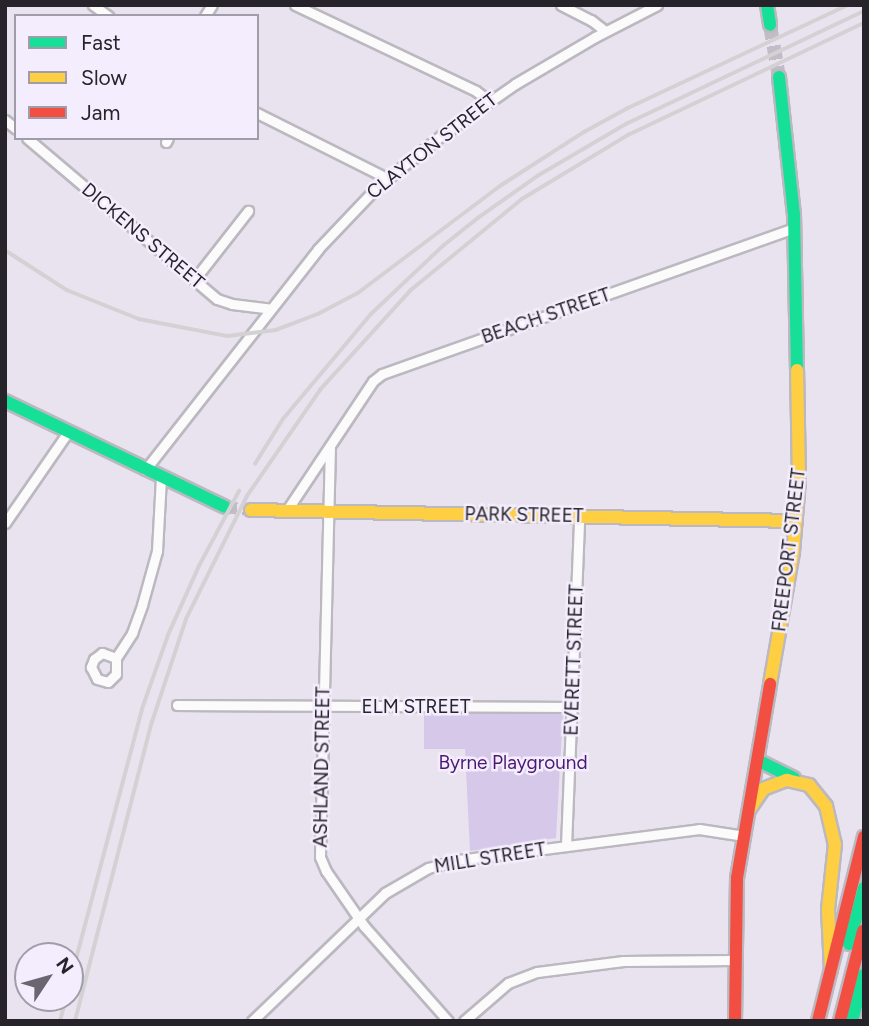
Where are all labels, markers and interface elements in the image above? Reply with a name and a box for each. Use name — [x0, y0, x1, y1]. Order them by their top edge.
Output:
legend — [14, 14, 259, 140]
text: Fast — [81, 30, 121, 55]
text: Slow — [81, 65, 127, 90]
street label: CLAYTON STREET — [362, 88, 502, 204]
text: Jam — [81, 100, 120, 125]
street label: DICKENS STREET — [77, 178, 209, 294]
street label: BEACH STREET — [478, 283, 614, 349]
street label: FREEPORT STREET — [768, 467, 810, 633]
street label: PARK STREET — [464, 503, 584, 527]
street label: EVERETT STREET — [560, 584, 588, 736]
street label: ASHLAND STREET — [309, 686, 335, 848]
street label: ELM STREET — [362, 696, 470, 718]
park label: Byrne Playground — [438, 752, 588, 774]
street label: MILL STREET — [433, 838, 547, 878]
north arrow — [14, 942, 84, 1012]
text: N — [51, 953, 78, 978]

